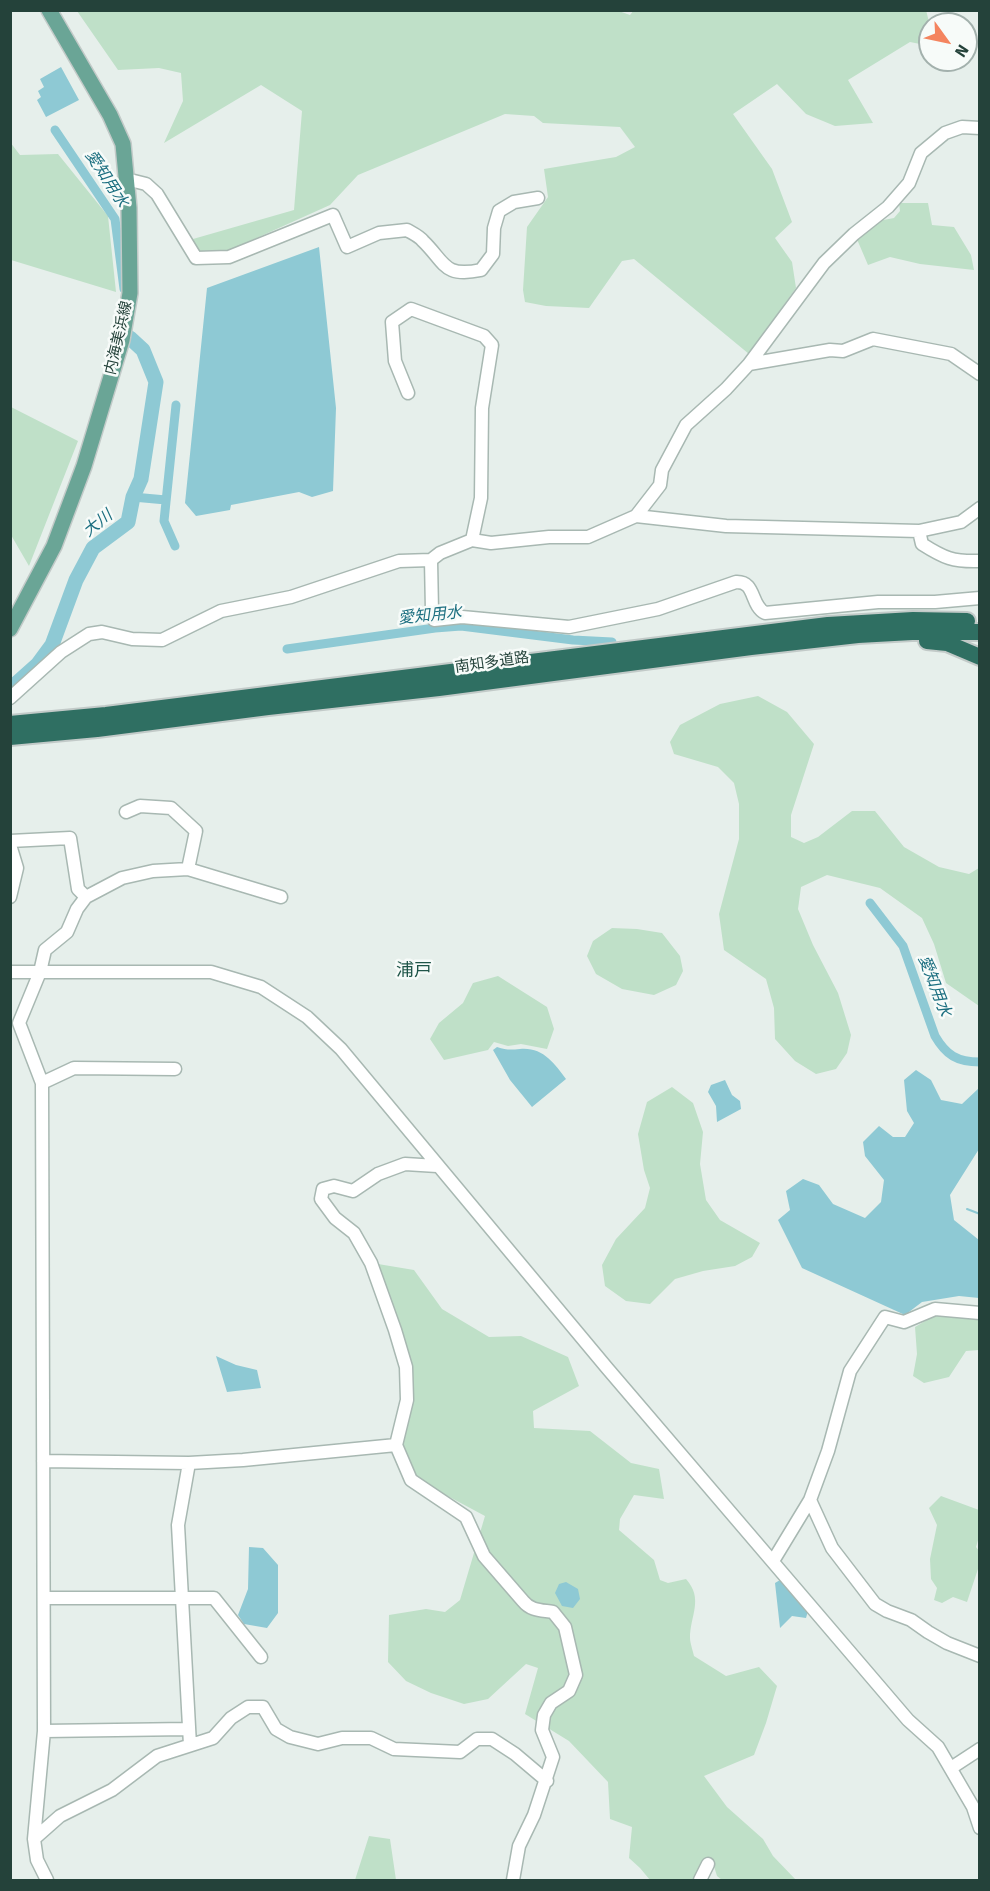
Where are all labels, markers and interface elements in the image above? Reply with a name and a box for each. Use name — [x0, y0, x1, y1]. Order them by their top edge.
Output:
north arrow — [918, 12, 978, 72]
text: N — [950, 41, 973, 61]
water label: 愛知用水 — [81, 147, 131, 211]
street label: 内海美浜線 — [102, 299, 136, 377]
water label: 大川 — [80, 506, 116, 542]
water label: 愛知用水 — [397, 603, 463, 629]
street label: 南知多道路 — [454, 649, 530, 677]
water label: 愛知用水 — [914, 953, 954, 1019]
district label: 浦戸 — [396, 960, 432, 982]

